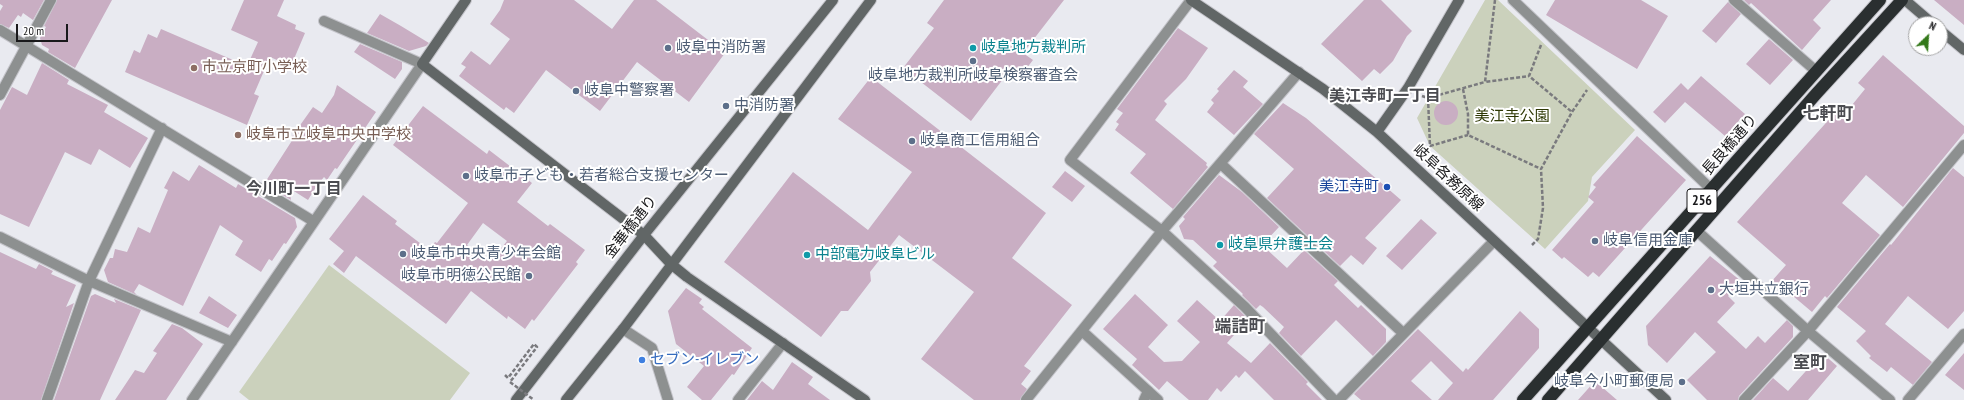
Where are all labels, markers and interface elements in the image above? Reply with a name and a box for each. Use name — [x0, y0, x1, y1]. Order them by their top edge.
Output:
scale bar — [18, 16, 70, 42]
north arrow — [1908, 16, 1948, 56]
text: N — [1927, 18, 1938, 34]
text: 20 m — [23, 23, 44, 38]
place label: 岐阜中消防署 — [676, 39, 766, 57]
place label: 岐阜地方裁判所 — [981, 39, 1086, 57]
marker: 岐阜中消防署 — [663, 43, 673, 53]
marker: 岐阜地方裁判所 — [968, 43, 978, 53]
marker: 岐阜地方裁判所岐阜検察審査会 — [968, 56, 978, 66]
place label: 市立京町小学校 — [202, 59, 307, 77]
marker: 市立京町小学校 — [189, 63, 199, 73]
place label: 岐阜地方裁判所岐阜検察審査会 — [868, 67, 1078, 85]
place label: 岐阜中警察署 — [584, 82, 674, 100]
marker: 岐阜中警察署 — [571, 86, 581, 96]
district label: 美江寺町一丁目 — [1329, 86, 1441, 106]
place label: 中消防署 — [734, 97, 794, 115]
marker: 中消防署 — [721, 101, 731, 111]
district label: 七軒町 — [1803, 104, 1853, 124]
park label: 美江寺公園 — [1475, 108, 1549, 126]
street label: 長良橋通り — [1699, 111, 1761, 179]
place label: 岐阜市立岐阜中央中学校 — [246, 126, 411, 144]
marker: 岐阜市立岐阜中央中学校 — [233, 130, 243, 140]
place label: 岐阜商工信用組合 — [920, 132, 1040, 150]
marker: 岐阜商工信用組合 — [907, 136, 917, 146]
street label: 岐阜各務原線 — [1409, 141, 1487, 215]
place label: 岐阜市子ども・若者総合支援センター — [474, 167, 729, 185]
marker: 岐阜市子ども・若者総合支援センター — [461, 171, 471, 181]
place label: 美江寺町 — [1319, 178, 1379, 196]
district label: 今川町一丁目 — [246, 179, 342, 199]
marker: 美江寺町 — [1382, 182, 1392, 192]
road number: 256 — [1687, 189, 1717, 213]
street label: 金華橋通り — [601, 192, 661, 262]
place label: 岐阜信用金庫 — [1603, 232, 1693, 250]
place label: 岐阜県弁護士会 — [1228, 236, 1333, 254]
marker: 岐阜信用金庫 — [1590, 236, 1600, 246]
marker: 岐阜県弁護士会 — [1215, 240, 1225, 250]
place label: 岐阜市中央青少年会館 — [411, 245, 561, 263]
place label: 中部電力岐阜ビル — [815, 246, 935, 264]
marker: 岐阜市中央青少年会館 — [398, 249, 408, 259]
marker: 中部電力岐阜ビル — [802, 250, 812, 260]
place label: 岐阜市明徳公民館 — [401, 267, 521, 285]
marker: 岐阜市明徳公民館 — [524, 271, 534, 281]
place label: 大垣共立銀行 — [1719, 281, 1809, 299]
marker: 大垣共立銀行 — [1706, 285, 1716, 295]
district label: 端詰町 — [1215, 317, 1265, 337]
place label: セブン-イレブン — [650, 351, 759, 369]
district label: 室町 — [1793, 353, 1827, 373]
marker: セブン-イレブン — [637, 355, 647, 365]
place label: 岐阜今小町郵便局 — [1554, 373, 1674, 391]
marker: 岐阜今小町郵便局 — [1677, 377, 1687, 387]

